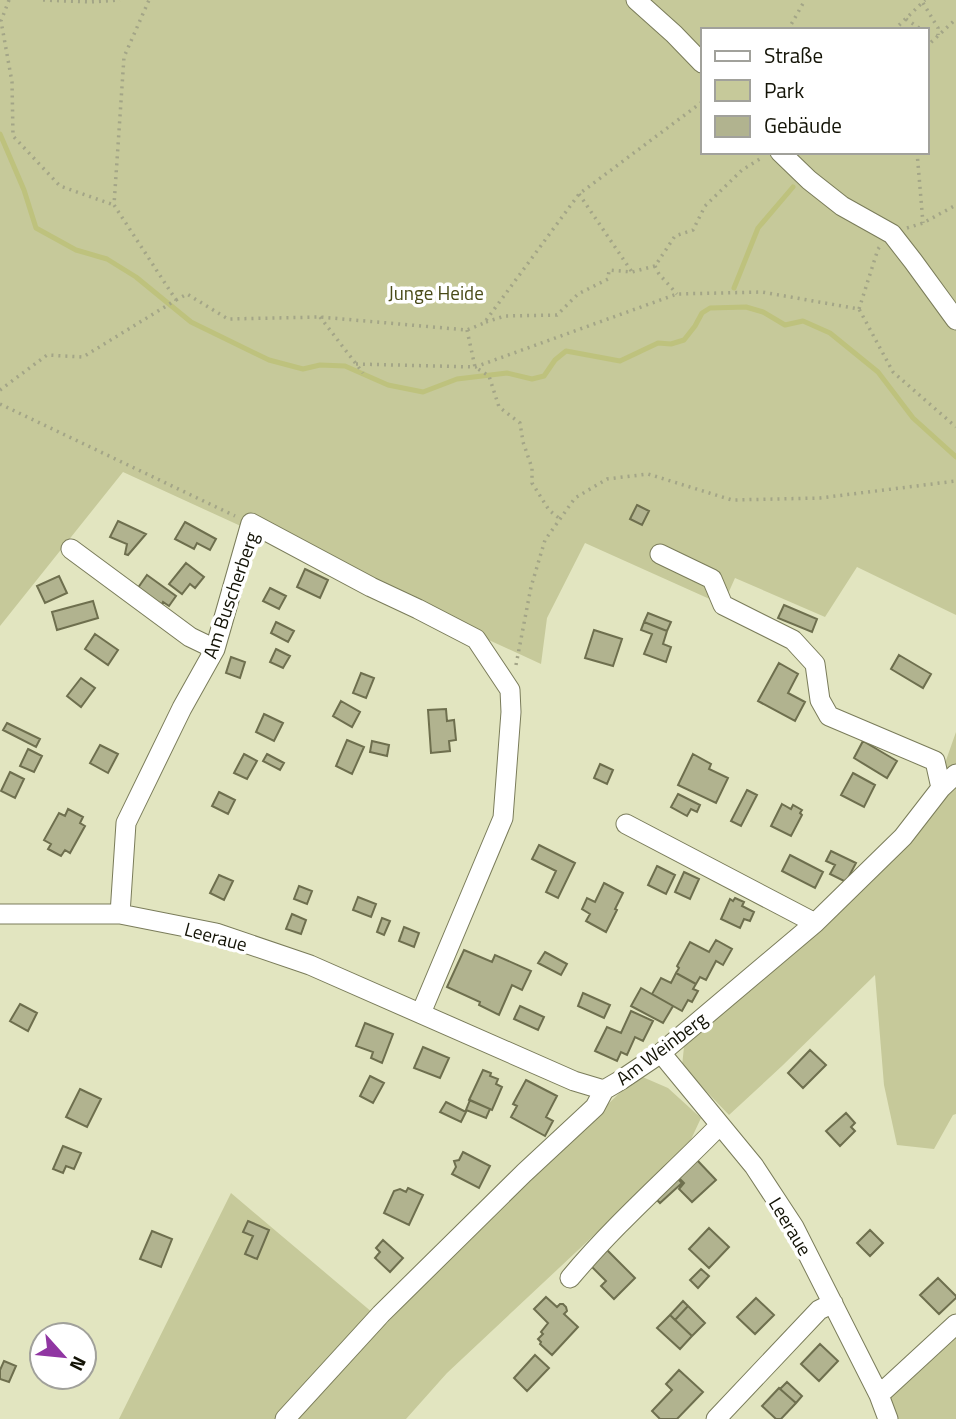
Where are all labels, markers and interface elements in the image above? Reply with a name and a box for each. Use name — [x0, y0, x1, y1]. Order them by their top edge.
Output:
legend — [701, 28, 928, 154]
text: Straße — [764, 39, 823, 71]
text: Park — [764, 74, 804, 106]
text: Gebäude — [764, 109, 842, 141]
park label: Junge Heide — [388, 278, 484, 307]
street label: Am Buscherberg — [195, 527, 265, 662]
street label: Leeraue — [181, 914, 251, 958]
street label: Am Weinberg — [609, 1004, 713, 1092]
street label: Leeraue — [762, 1191, 820, 1261]
north arrow — [28, 1321, 98, 1391]
text: N — [63, 1351, 95, 1376]

